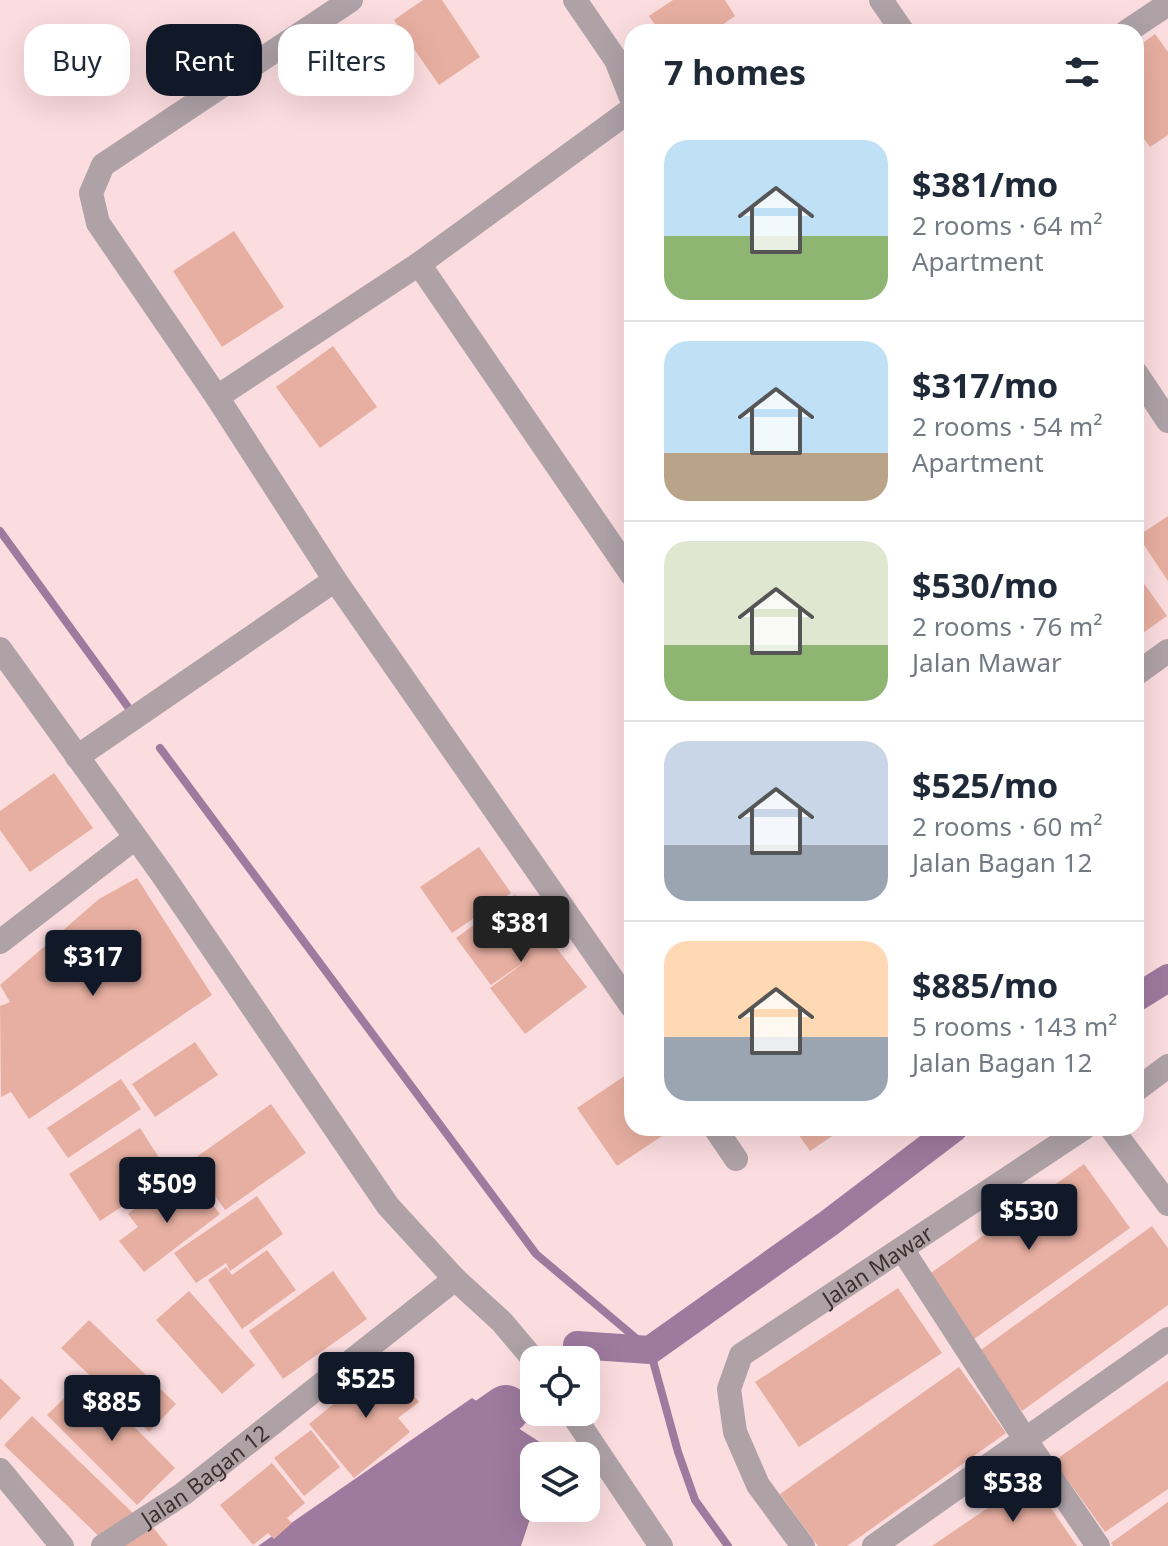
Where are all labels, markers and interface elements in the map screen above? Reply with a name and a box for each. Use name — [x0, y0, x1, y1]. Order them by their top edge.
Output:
chip: Buy — [24, 24, 130, 96]
chip: Rent — [146, 24, 262, 96]
chip: Filters — [278, 24, 414, 96]
text: 7 homes — [664, 49, 806, 95]
icon: filters — [1060, 50, 1104, 94]
text: $381/mo — [912, 161, 1058, 207]
icon: home — [728, 172, 824, 268]
text: 2 rooms · 64 m² — [912, 207, 1102, 243]
text: Apartment — [912, 243, 1044, 279]
text: $317/mo — [912, 362, 1058, 408]
icon: home — [728, 373, 824, 469]
text: 2 rooms · 54 m² — [912, 408, 1102, 444]
text: Apartment — [912, 444, 1044, 480]
text: $530/mo — [912, 562, 1058, 608]
icon: home — [728, 573, 824, 669]
text: 2 rooms · 76 m² — [912, 608, 1102, 644]
text: Jalan Mawar — [912, 644, 1062, 680]
text: $525/mo — [912, 762, 1058, 808]
icon: home — [728, 773, 824, 869]
text: 2 rooms · 60 m² — [912, 808, 1102, 844]
text: Jalan Bagan 12 — [912, 844, 1092, 880]
pin: $381 — [474, 896, 568, 964]
text: $381 — [491, 904, 551, 940]
pin: $317 — [46, 930, 140, 998]
text: $317 — [63, 938, 123, 974]
text: $885/mo — [912, 962, 1058, 1008]
icon: home — [728, 973, 824, 1069]
text: 5 rooms · 143 m² — [912, 1008, 1117, 1044]
text: Jalan Bagan 12 — [912, 1044, 1092, 1080]
pin: $509 — [120, 1157, 214, 1225]
text: $509 — [137, 1165, 197, 1201]
pin: $530 — [982, 1184, 1076, 1252]
text: $530 — [999, 1192, 1059, 1228]
street label: Jalan Mawar — [814, 1218, 938, 1314]
map controls — [520, 1346, 600, 1522]
button: locate — [520, 1346, 600, 1426]
pin: $525 — [319, 1352, 413, 1420]
text: $525 — [336, 1360, 396, 1396]
pin: $885 — [65, 1375, 159, 1443]
text: $885 — [82, 1383, 142, 1419]
street label: Jalan Bagan 12 — [133, 1417, 275, 1534]
button: layers — [520, 1442, 600, 1522]
pin: $538 — [966, 1456, 1060, 1524]
text: $538 — [983, 1464, 1043, 1500]

